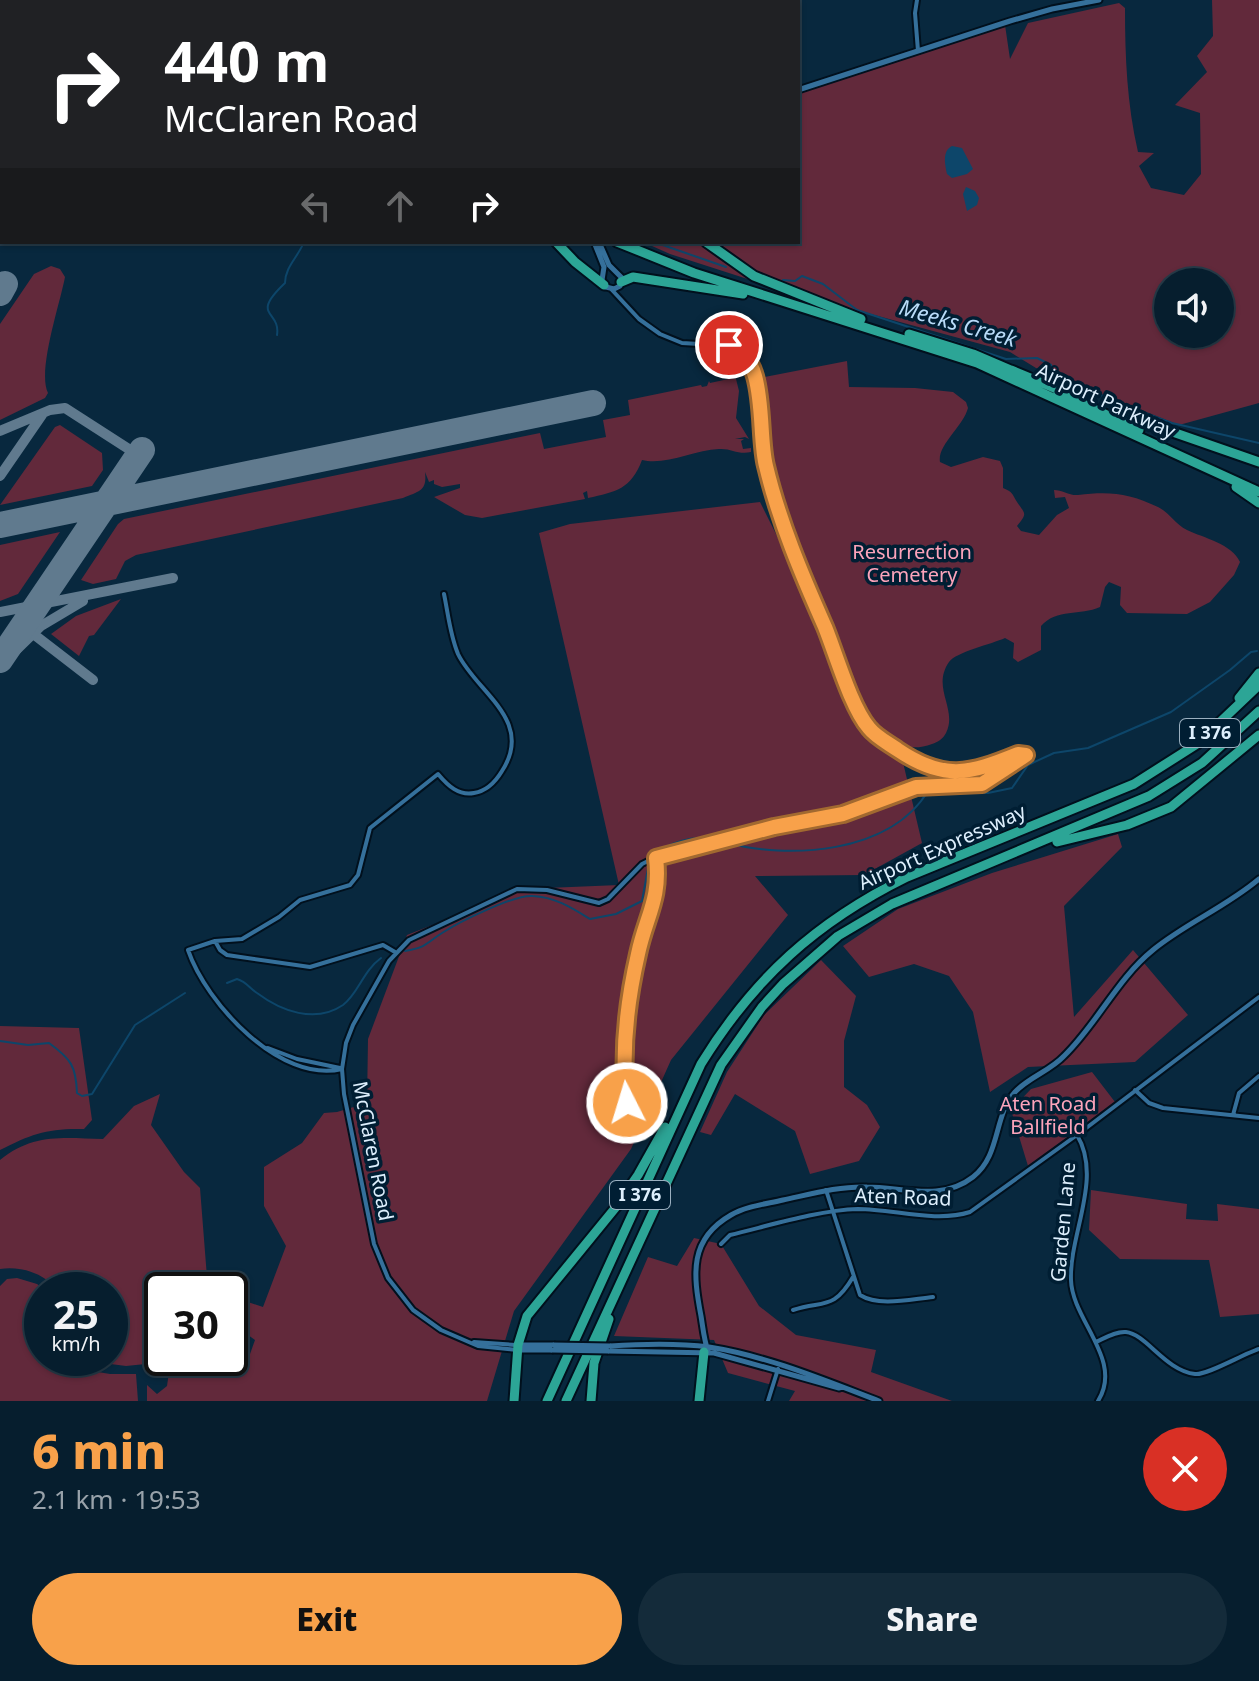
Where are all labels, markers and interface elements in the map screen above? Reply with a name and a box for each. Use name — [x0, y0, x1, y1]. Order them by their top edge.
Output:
text: 440 m — [164, 22, 329, 98]
icon: right — [32, 32, 136, 136]
text: McClaren Road — [164, 94, 419, 143]
icon: left — [294, 184, 338, 228]
icon: ahead — [378, 184, 422, 228]
icon: right — [462, 184, 506, 228]
map controls — [1154, 268, 1234, 348]
button: sound — [1154, 268, 1234, 348]
water label: Meeks Creek — [896, 291, 1021, 353]
pin — [695, 311, 763, 379]
icon: arrive — [707, 323, 751, 367]
street label: Airport Parkway — [1032, 356, 1181, 445]
park label: Resurrection Cemetery — [852, 538, 972, 588]
road number: I 376 — [1180, 719, 1240, 747]
street label: Airport Expressway — [854, 797, 1031, 896]
position arrow — [585, 1061, 669, 1145]
street label: McClaren Road — [347, 1079, 400, 1223]
park label: Aten Road Ballfield — [1000, 1090, 1096, 1140]
street label: Garden Lane — [1044, 1161, 1081, 1283]
road number: I 376 — [610, 1181, 670, 1209]
street label: Aten Road — [854, 1181, 952, 1212]
speed limit sign: 30 — [144, 1272, 248, 1376]
text: 25 — [53, 1286, 99, 1341]
text: km/h — [51, 1330, 101, 1357]
text: 6 min — [32, 1418, 166, 1483]
button: close — [1143, 1427, 1227, 1511]
text: 2.1 km · 19:53 — [32, 1481, 201, 1517]
button: Exit — [32, 1573, 622, 1665]
button: Share — [638, 1573, 1227, 1665]

